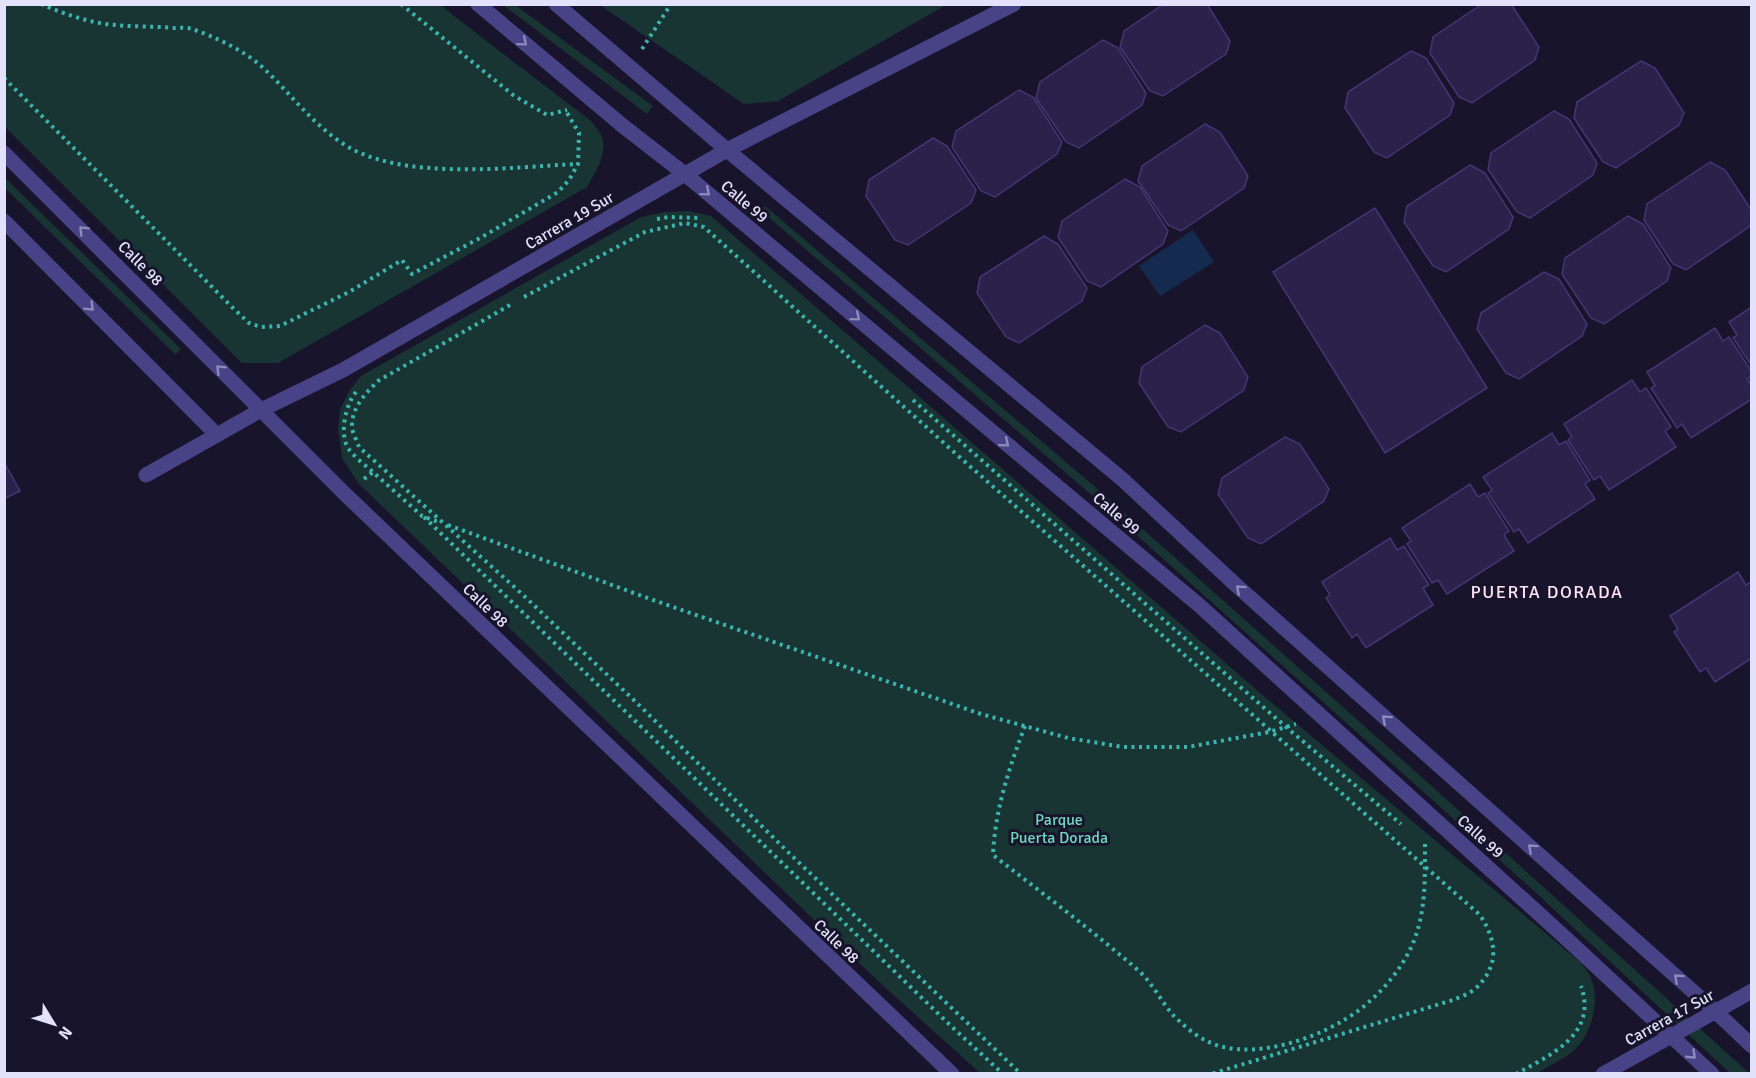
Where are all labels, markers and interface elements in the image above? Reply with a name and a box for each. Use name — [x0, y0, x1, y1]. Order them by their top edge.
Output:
one-way arrow — [516, 35, 527, 46]
street label: Calle 99 — [717, 176, 772, 227]
one-way arrow — [699, 185, 710, 196]
street label: Carrera 19 Sur — [522, 187, 617, 254]
one-way arrow — [79, 227, 90, 237]
street label: Calle 98 — [114, 237, 167, 290]
one-way arrow — [83, 301, 94, 311]
one-way arrow — [849, 310, 860, 321]
one-way arrow — [216, 365, 227, 375]
one-way arrow — [998, 435, 1009, 446]
street label: Calle 99 — [1089, 488, 1144, 539]
street label: Calle 98 — [458, 579, 512, 632]
district label: PUERTA DORADA — [1471, 581, 1623, 603]
one-way arrow — [1237, 585, 1247, 596]
one-way arrow — [1382, 715, 1393, 726]
park label: Parque Puerta Dorada — [1010, 810, 1108, 848]
street label: Calle 99 — [1453, 811, 1508, 863]
one-way arrow — [1528, 844, 1539, 855]
street label: Calle 98 — [809, 915, 863, 968]
one-way arrow — [1674, 974, 1684, 985]
street label: Carrera 17 Sur — [1621, 985, 1718, 1051]
north arrow — [24, 994, 84, 1054]
text: N — [54, 1022, 76, 1043]
one-way arrow — [1685, 1047, 1696, 1058]

